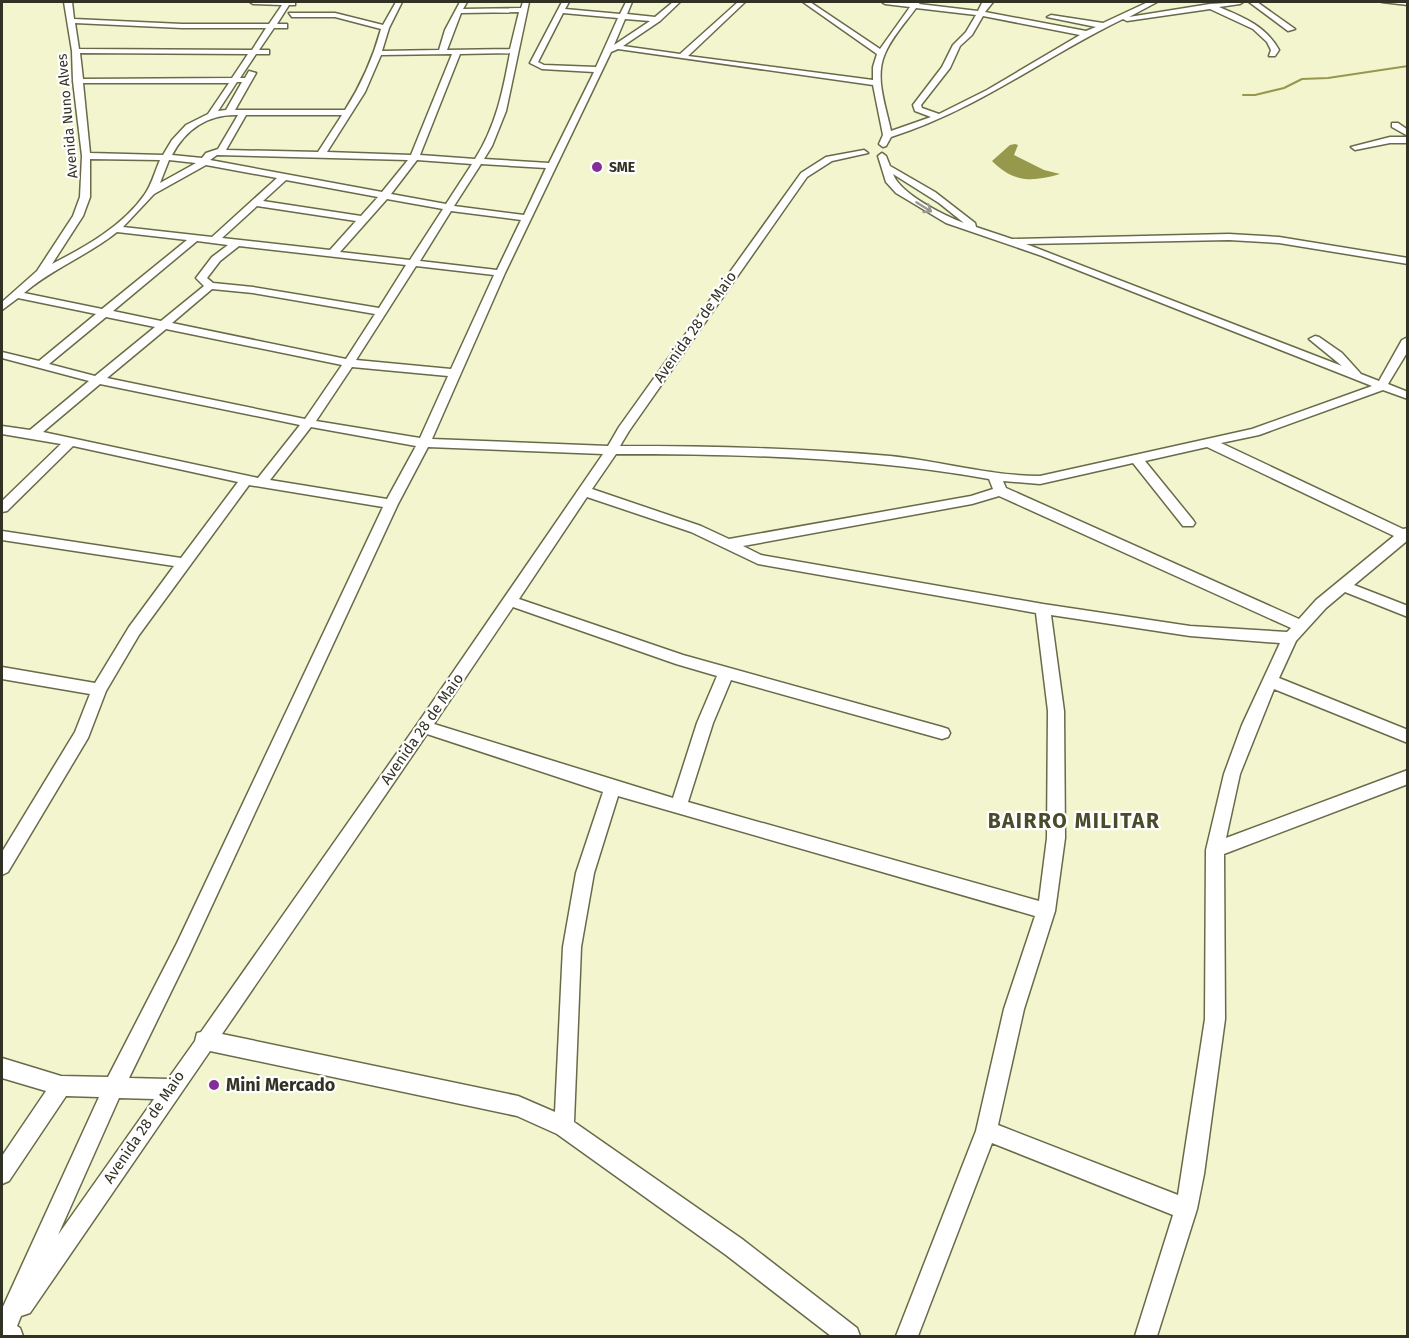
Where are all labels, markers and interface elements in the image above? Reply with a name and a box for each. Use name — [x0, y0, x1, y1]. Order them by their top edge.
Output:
street label: Avenida Nuno Alves — [54, 52, 81, 179]
place label: SME — [609, 159, 635, 176]
marker: SME — [590, 160, 604, 174]
one-way arrow — [915, 202, 932, 214]
street label: Avenida 28 de Maio — [650, 268, 740, 386]
street label: Avenida 28 de Maio — [377, 670, 467, 788]
district label: BAIRRO MILITAR — [988, 808, 1160, 834]
street label: Avenida 28 de Maio — [100, 1067, 188, 1187]
place label: Mini Mercado — [226, 1074, 335, 1096]
marker: Mini Mercado — [207, 1078, 221, 1092]

